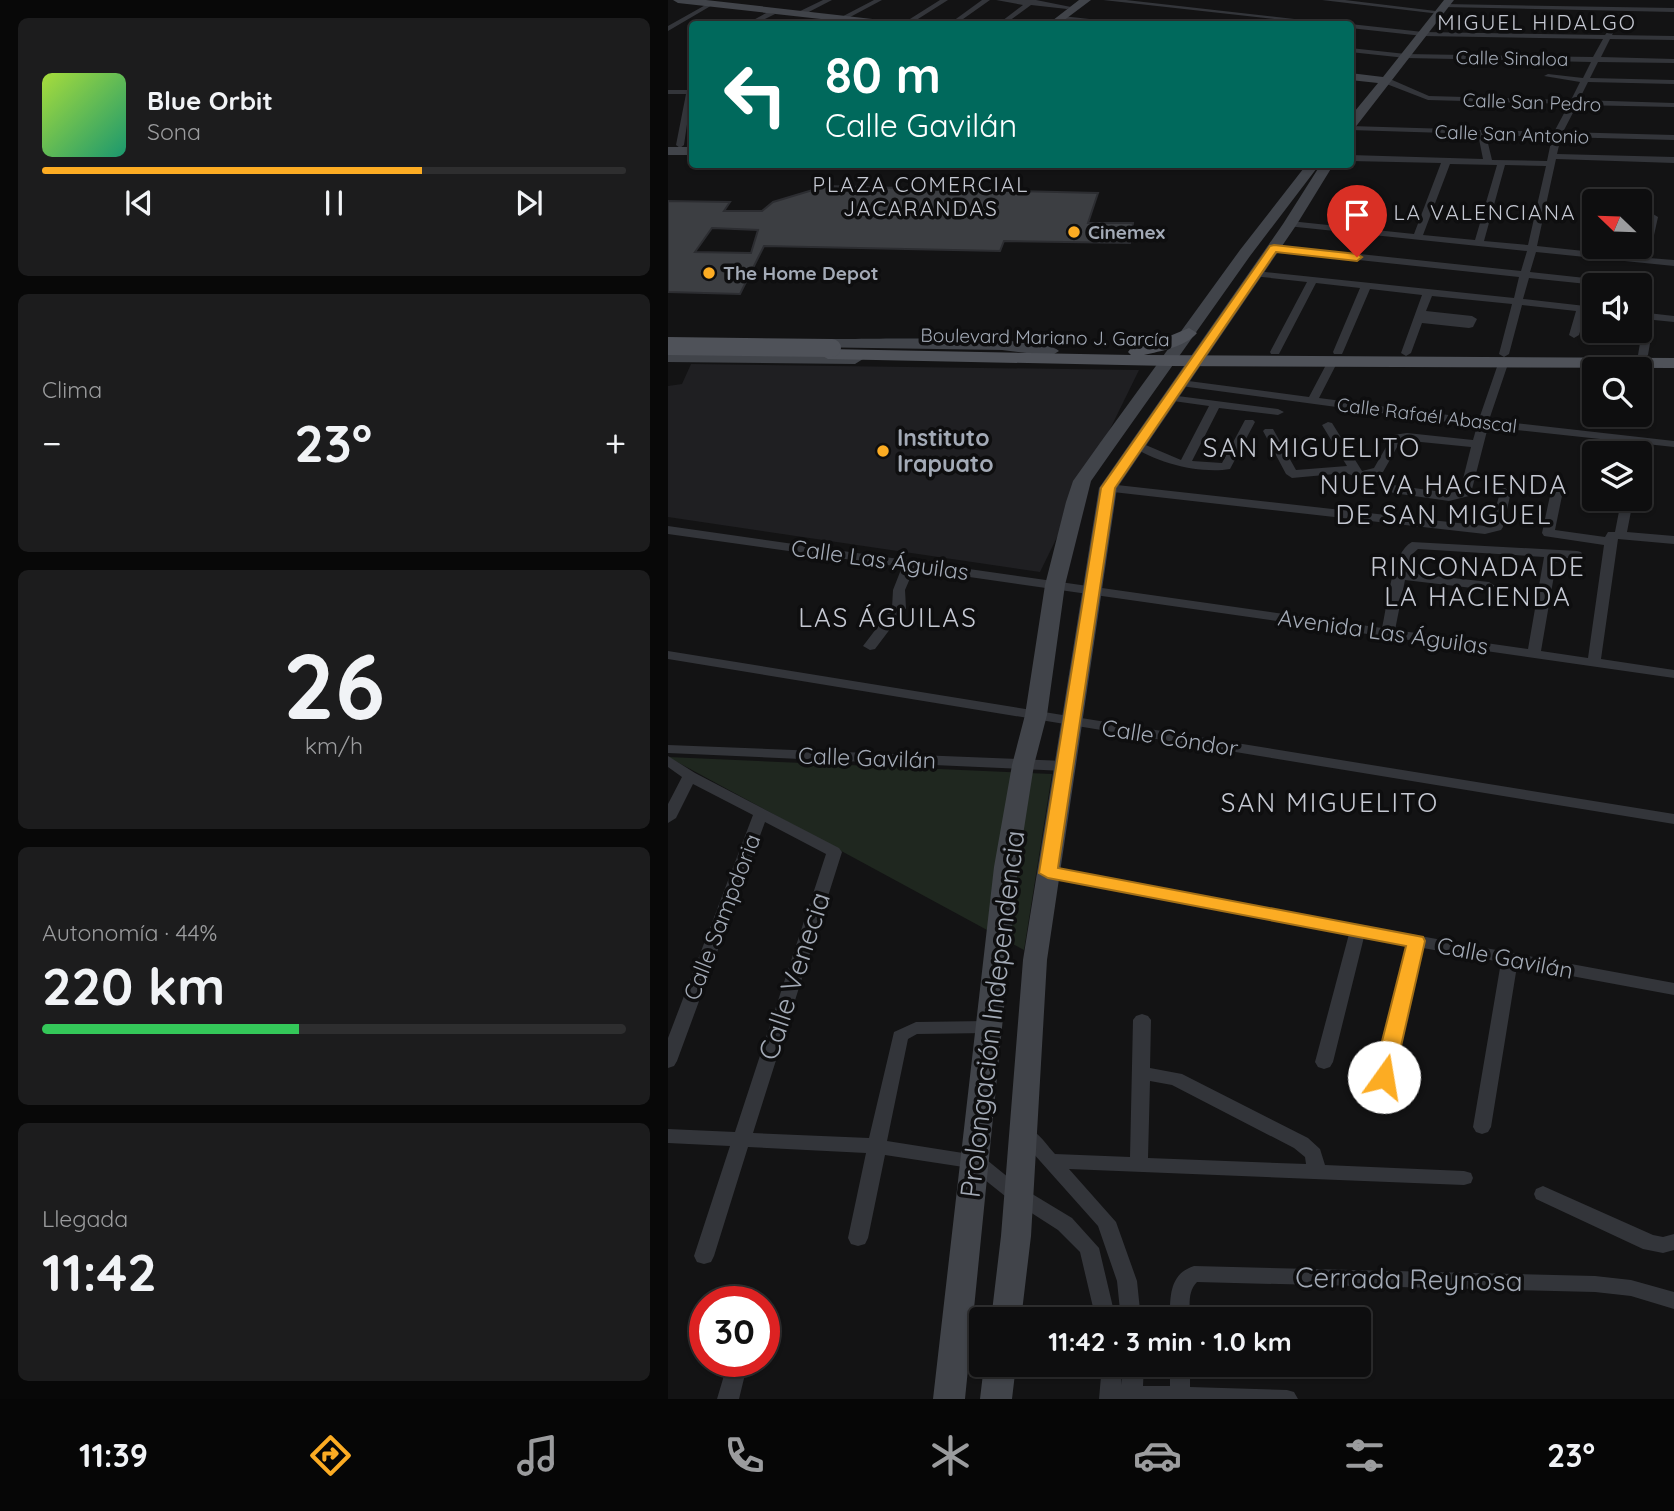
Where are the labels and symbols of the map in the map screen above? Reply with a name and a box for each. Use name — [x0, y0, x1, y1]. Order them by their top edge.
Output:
district label: MIGUEL HIDALGO — [1437, 9, 1637, 35]
street label: Calle Sinaloa — [1455, 45, 1569, 71]
street label: Calle San Pedro — [1462, 88, 1602, 116]
street label: Calle San Antonio — [1434, 119, 1590, 149]
district label: PLAZA COMERCIAL JACARANDAS — [813, 171, 1029, 221]
pin — [1327, 185, 1387, 257]
north arrow — [1582, 189, 1652, 259]
district label: LA VALENCIANA — [1393, 199, 1577, 225]
place label: Cinemex — [1088, 220, 1165, 244]
marker: Cinemex — [1066, 224, 1082, 240]
place label: The Home Depot — [723, 261, 879, 285]
marker: The Home Depot — [701, 265, 717, 281]
street label: Boulevard Mariano J. García — [920, 323, 1170, 351]
street label: Calle Rafaél Abascal — [1336, 392, 1518, 438]
place label: Instituto Irapuato — [897, 423, 994, 478]
district label: SAN MIGUELITO — [1203, 431, 1421, 464]
marker: Instituto Irapuato — [875, 443, 891, 459]
district label: NUEVA HACIENDA DE SAN MIGUEL — [1320, 468, 1568, 531]
street label: Calle Las Águilas — [789, 533, 971, 586]
district label: RINCONADA DE LA HACIENDA — [1370, 550, 1586, 613]
district label: LAS ÁGUILAS — [798, 601, 978, 634]
street label: Avenida Las Águilas — [1276, 602, 1490, 661]
street label: Calle Cóndor — [1100, 712, 1240, 763]
street label: Calle Gavilán — [797, 741, 937, 774]
district label: SAN MIGUELITO — [1221, 786, 1439, 819]
street label: Prolongación Independencia — [952, 828, 1031, 1200]
street label: Calle Sampdoria — [676, 830, 767, 1004]
street label: Calle Venecia — [750, 887, 837, 1064]
street label: Calle Gavilán — [1435, 930, 1576, 985]
position arrow — [1347, 1040, 1421, 1114]
street label: Cerrada Reynosa — [1295, 1259, 1523, 1298]
speed limit sign: 30 — [689, 1286, 780, 1377]

